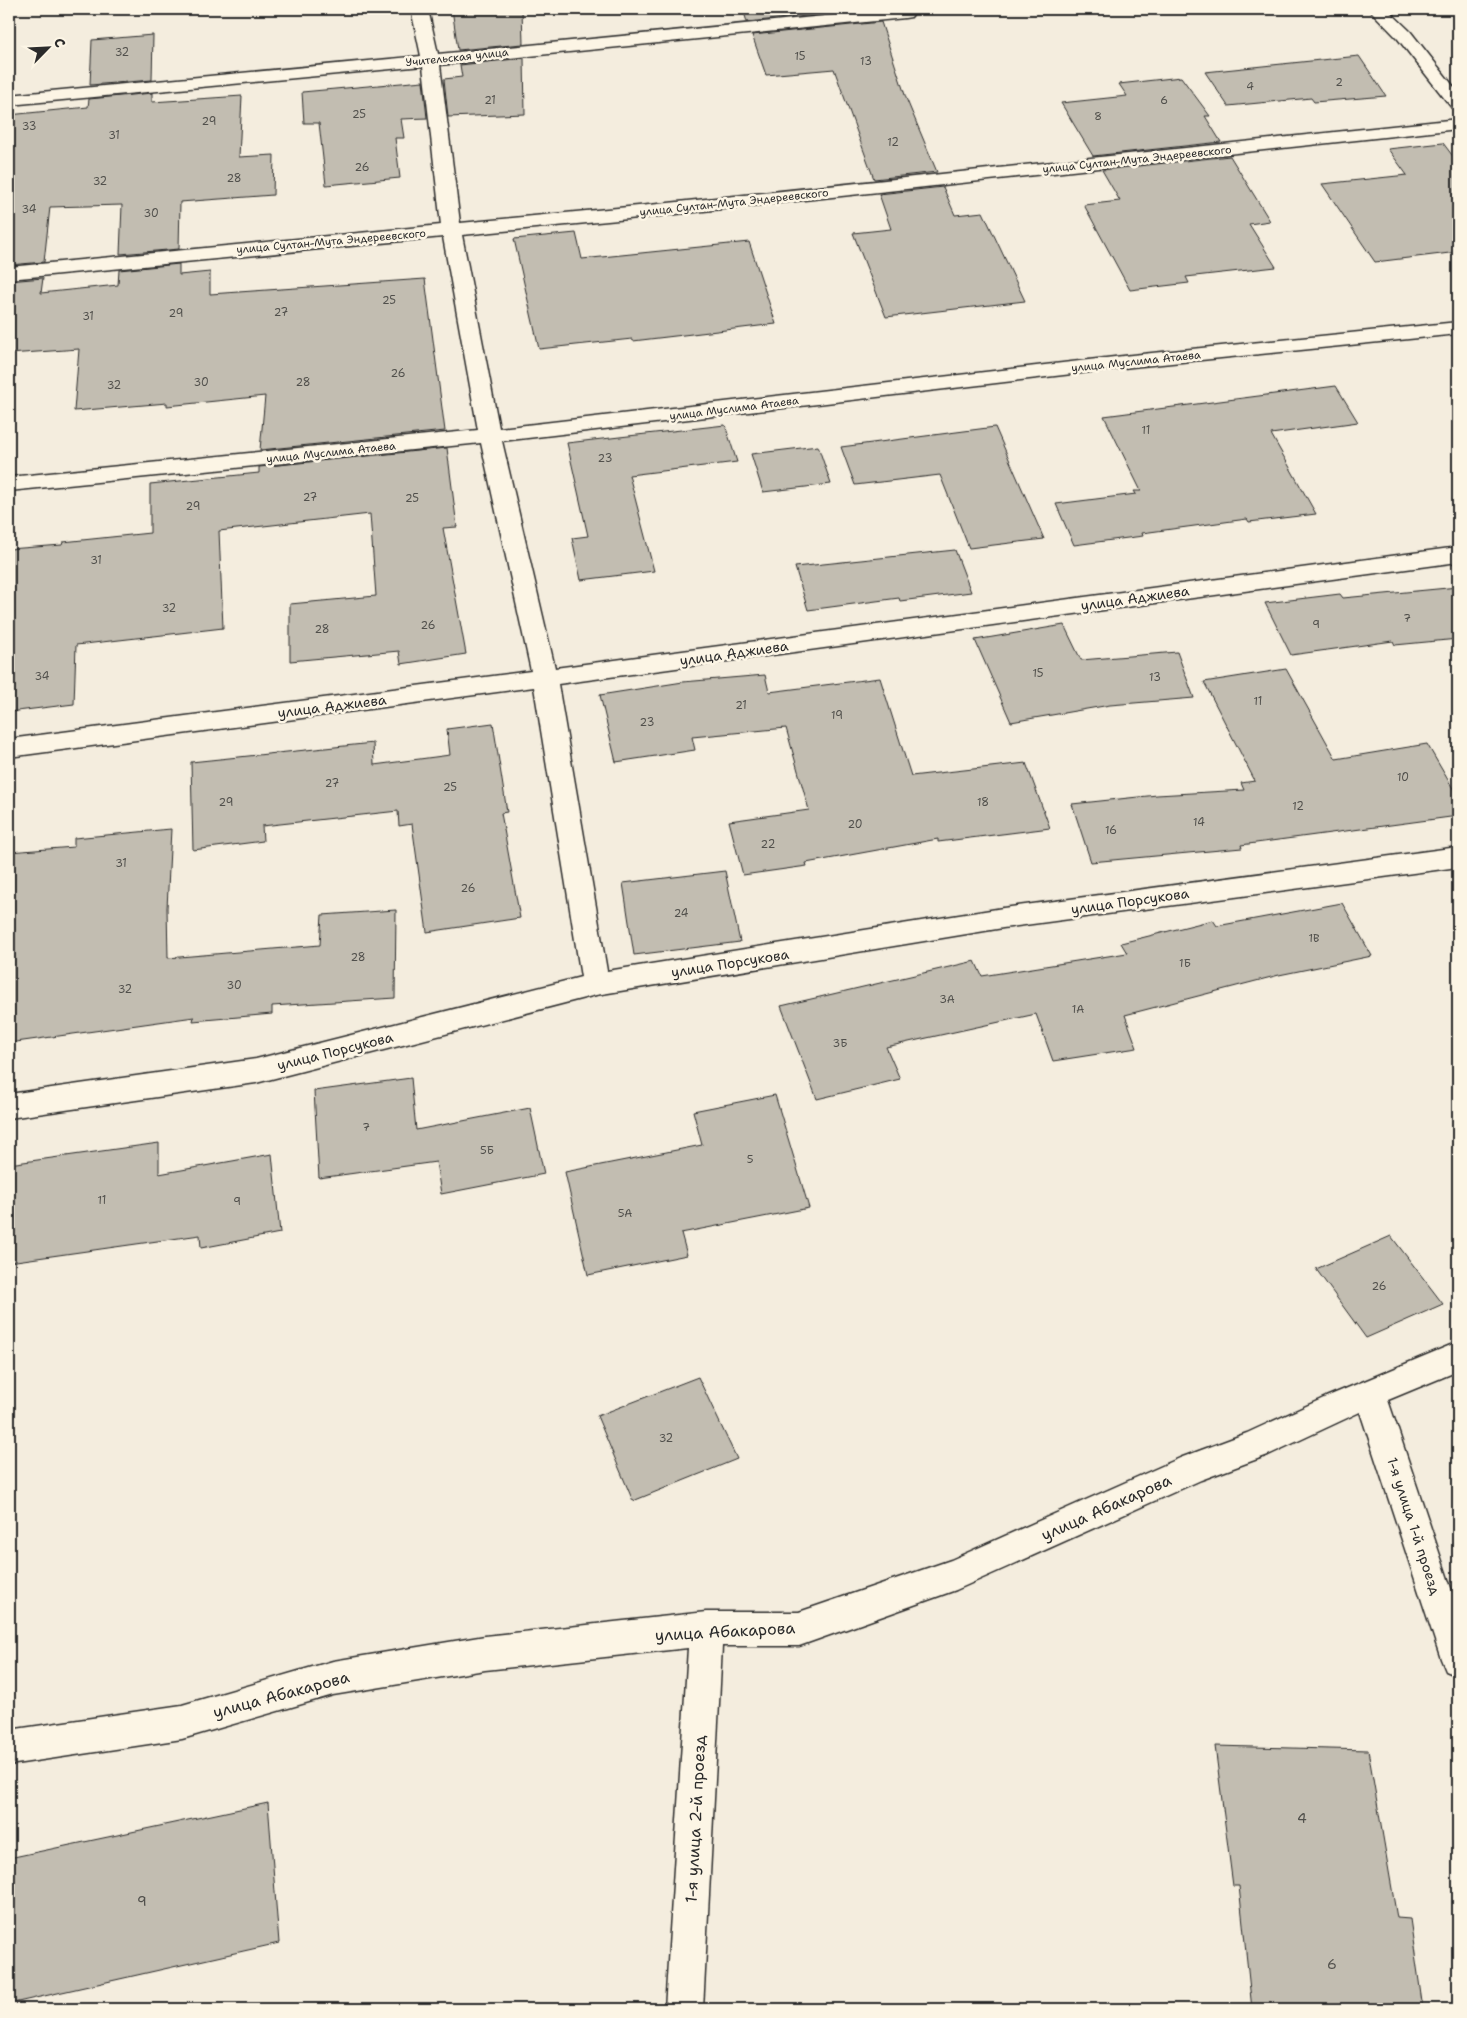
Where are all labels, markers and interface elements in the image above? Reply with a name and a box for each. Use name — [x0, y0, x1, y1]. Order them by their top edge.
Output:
north arrow — [22, 22, 72, 72]
text: С — [50, 35, 70, 50]
house number: 32 — [115, 45, 129, 60]
street label: Учительская улица — [405, 45, 509, 70]
house number: 15 — [794, 49, 806, 64]
house number: 13 — [860, 54, 872, 69]
house number: 2 — [1335, 75, 1343, 90]
house number: 4 — [1246, 79, 1254, 94]
house number: 21 — [484, 93, 496, 108]
house number: 6 — [1160, 93, 1168, 108]
house number: 25 — [352, 107, 366, 122]
house number: 8 — [1094, 109, 1102, 124]
house number: 29 — [202, 114, 216, 129]
house number: 33 — [22, 119, 36, 134]
house number: 31 — [108, 128, 120, 143]
house number: 12 — [887, 135, 899, 150]
street label: улица Султан-Мута Эндереевского — [1042, 142, 1233, 177]
house number: 26 — [355, 160, 369, 175]
house number: 28 — [226, 171, 242, 186]
house number: 32 — [93, 174, 107, 189]
street label: улица Султан-Мута Эндереевского — [639, 185, 830, 220]
house number: 34 — [22, 202, 37, 217]
house number: 30 — [143, 206, 159, 221]
street label: улица Султан-Мута Эндереевского — [236, 226, 427, 257]
house number: 25 — [382, 293, 396, 308]
house number: 27 — [274, 305, 289, 320]
house number: 29 — [169, 306, 183, 321]
house number: 31 — [82, 309, 94, 324]
street label: улица Муслима Атаева — [1071, 347, 1202, 376]
house number: 26 — [391, 366, 405, 381]
house number: 30 — [193, 375, 209, 390]
house number: 28 — [295, 375, 311, 390]
house number: 32 — [107, 378, 121, 393]
street label: улица Муслима Атаева — [669, 393, 800, 424]
house number: 11 — [1142, 423, 1150, 438]
street label: улица Муслима Атаева — [266, 438, 397, 467]
house number: 23 — [598, 451, 612, 466]
house number: 27 — [303, 490, 318, 505]
house number: 25 — [405, 491, 419, 506]
house number: 29 — [186, 499, 200, 514]
house number: 31 — [90, 553, 102, 568]
street label: улица Аджиева — [1080, 581, 1191, 615]
house number: 32 — [162, 601, 176, 616]
house number: 7 — [1403, 611, 1411, 626]
house number: 9 — [1312, 617, 1320, 632]
house number: 26 — [421, 618, 435, 633]
house number: 28 — [314, 622, 330, 637]
street label: улица Аджиева — [679, 636, 790, 670]
house number: 15 — [1032, 666, 1044, 681]
house number: 34 — [35, 669, 50, 684]
house number: 13 — [1149, 670, 1161, 685]
street label: улица Аджиева — [277, 690, 388, 722]
house number: 11 — [1254, 694, 1262, 709]
house number: 21 — [735, 698, 747, 713]
house number: 19 — [831, 708, 843, 723]
house number: 23 — [640, 715, 654, 730]
house number: 10 — [1397, 770, 1409, 785]
house number: 27 — [325, 776, 340, 791]
house number: 25 — [443, 780, 457, 795]
house number: 29 — [219, 795, 233, 810]
house number: 18 — [977, 795, 989, 810]
house number: 12 — [1292, 799, 1304, 814]
house number: 14 — [1193, 815, 1205, 830]
house number: 20 — [847, 817, 863, 832]
house number: 16 — [1105, 823, 1117, 838]
house number: 22 — [761, 837, 775, 852]
house number: 31 — [115, 856, 127, 871]
house number: 26 — [461, 881, 475, 896]
street label: улица Порсукова — [1070, 884, 1190, 918]
house number: 24 — [674, 906, 689, 921]
house number: 1В — [1308, 931, 1320, 946]
street label: улица Порсукова — [670, 945, 790, 981]
house number: 28 — [350, 950, 366, 965]
house number: 1Б — [1179, 956, 1191, 971]
house number: 30 — [226, 978, 242, 993]
house number: 32 — [118, 982, 132, 997]
house number: 3А — [939, 992, 955, 1007]
house number: 1А — [1072, 1002, 1084, 1017]
street label: улица Порсукова — [275, 1028, 395, 1074]
house number: 3Б — [833, 1036, 847, 1051]
house number: 7 — [362, 1120, 370, 1135]
house number: 5Б — [480, 1143, 494, 1158]
house number: 5 — [747, 1152, 754, 1167]
house number: 11 — [98, 1193, 106, 1208]
house number: 9 — [233, 1194, 241, 1209]
house number: 5А — [618, 1206, 632, 1221]
house number: 26 — [1372, 1279, 1386, 1294]
house number: 32 — [659, 1431, 673, 1446]
street label: 1-я улица 1-й проезд — [1383, 1455, 1445, 1597]
street label: улица Абакарова — [1038, 1469, 1175, 1546]
street label: улица Абакарова — [654, 1617, 796, 1646]
street label: улица Абакарова — [211, 1666, 352, 1723]
street label: 1-я улица 2-й проезд — [681, 1735, 710, 1903]
house number: 4 — [1297, 1809, 1307, 1827]
house number: 9 — [137, 1892, 147, 1910]
house number: 6 — [1327, 1955, 1337, 1973]

